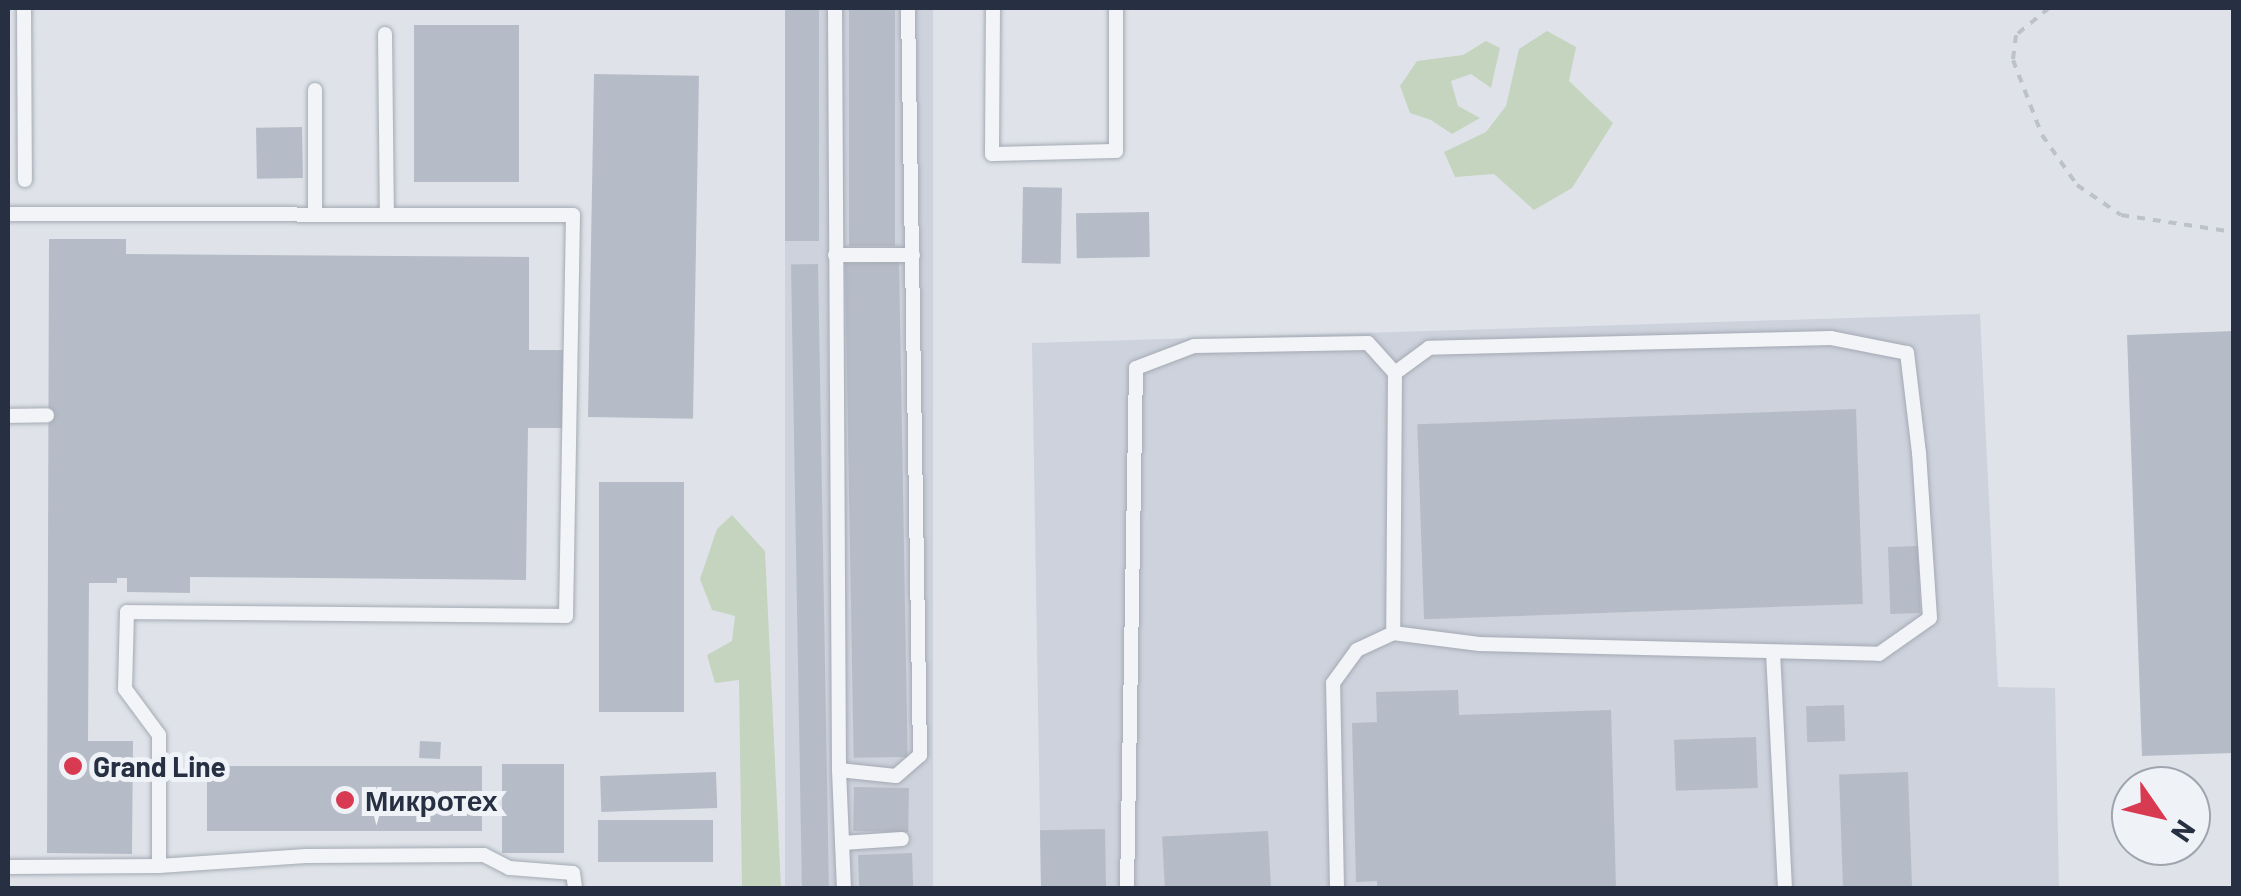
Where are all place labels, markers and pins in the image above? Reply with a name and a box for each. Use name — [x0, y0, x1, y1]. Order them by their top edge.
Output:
place label: Grand Line — [93, 749, 226, 783]
marker: Grand Line — [62, 755, 84, 777]
place label: Микротех — [365, 783, 498, 817]
marker: Микротех — [334, 789, 356, 811]

